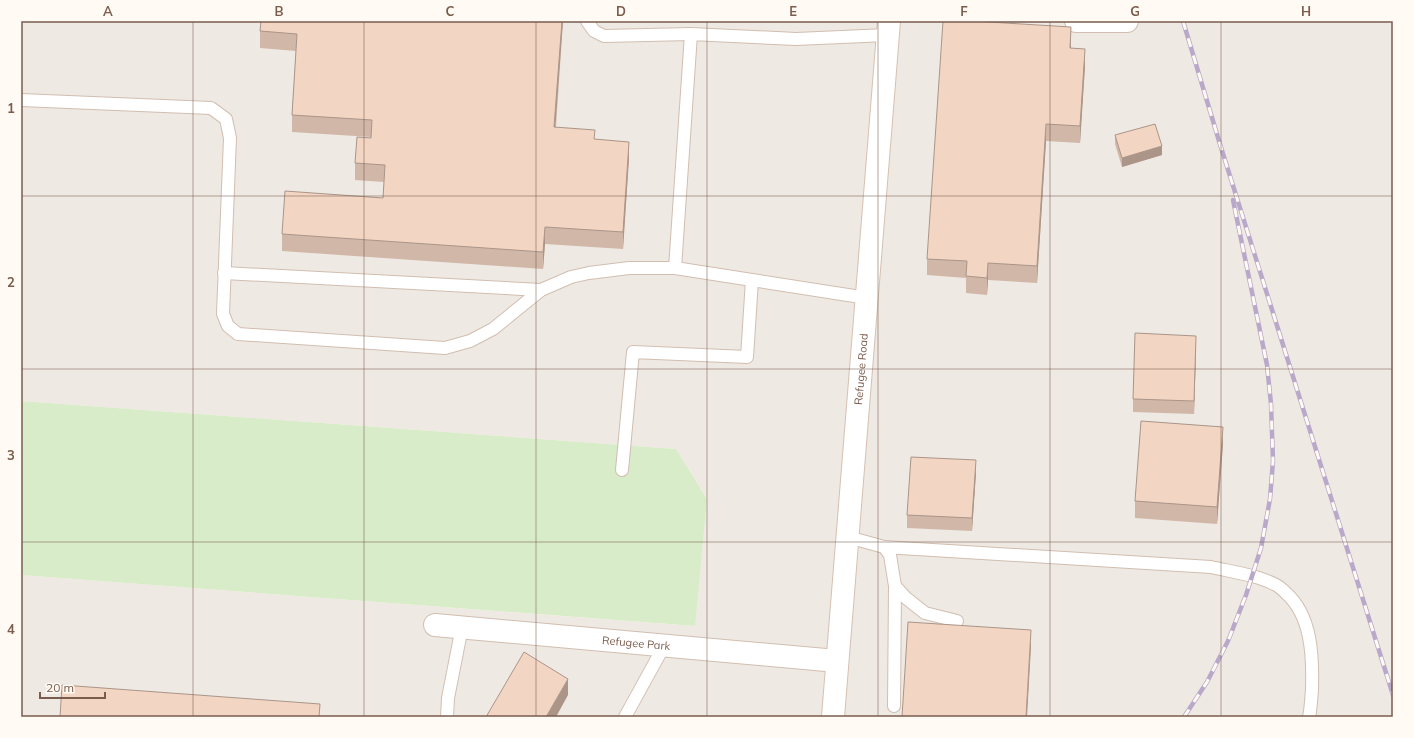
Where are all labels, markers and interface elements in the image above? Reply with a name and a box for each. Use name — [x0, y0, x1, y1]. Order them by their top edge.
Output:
text: A — [103, 3, 113, 19]
text: B — [275, 3, 284, 19]
text: C — [446, 3, 455, 19]
text: D — [616, 3, 626, 19]
text: E — [789, 3, 797, 19]
text: F — [960, 3, 968, 19]
text: G — [1130, 3, 1140, 19]
text: H — [1301, 3, 1311, 19]
text: 1 — [7, 100, 15, 116]
text: 2 — [7, 274, 15, 290]
street label: Refugee Road — [851, 333, 871, 406]
text: 3 — [7, 447, 15, 463]
text: 4 — [7, 621, 15, 637]
street label: Refugee Park — [602, 633, 671, 653]
scale bar — [40, 674, 105, 700]
text: 20 m — [46, 680, 74, 695]

